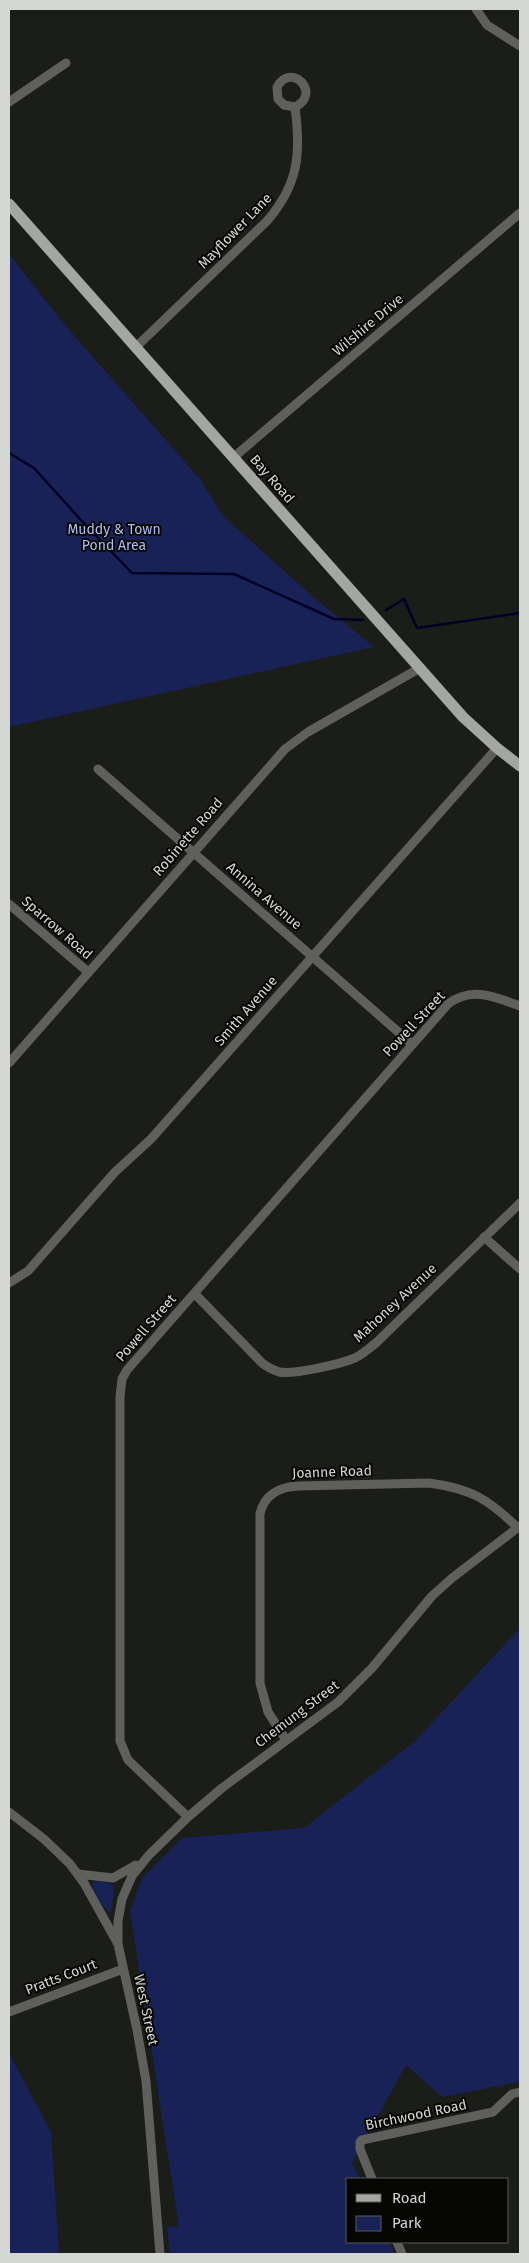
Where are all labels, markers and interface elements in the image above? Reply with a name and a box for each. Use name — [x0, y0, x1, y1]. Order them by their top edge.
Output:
street label: Mayflower Lane — [195, 190, 275, 272]
street label: Wilshire Drive — [329, 290, 407, 360]
street label: Bay Road — [246, 451, 298, 507]
park label: Muddy & Town Pond Area — [67, 521, 161, 554]
street label: Robinette Road — [149, 794, 227, 880]
street label: Annina Avenue — [223, 859, 305, 933]
street label: Sparrow Road — [18, 893, 96, 963]
street label: Smith Avenue — [211, 973, 281, 1049]
street label: Powell Street — [379, 987, 449, 1060]
street label: Mahoney Avenue — [350, 1260, 440, 1346]
street label: Powell Street — [112, 1290, 180, 1365]
street label: Joanne Road — [292, 1462, 372, 1482]
street label: Chemung Street — [252, 1676, 343, 1751]
street label: Pratts Court — [23, 1955, 100, 1998]
street label: West Street — [130, 1973, 162, 2048]
street label: Birchwood Road — [364, 2096, 468, 2134]
legend — [346, 2178, 509, 2243]
text: Road — [392, 2189, 427, 2207]
text: Park — [392, 2214, 422, 2232]

